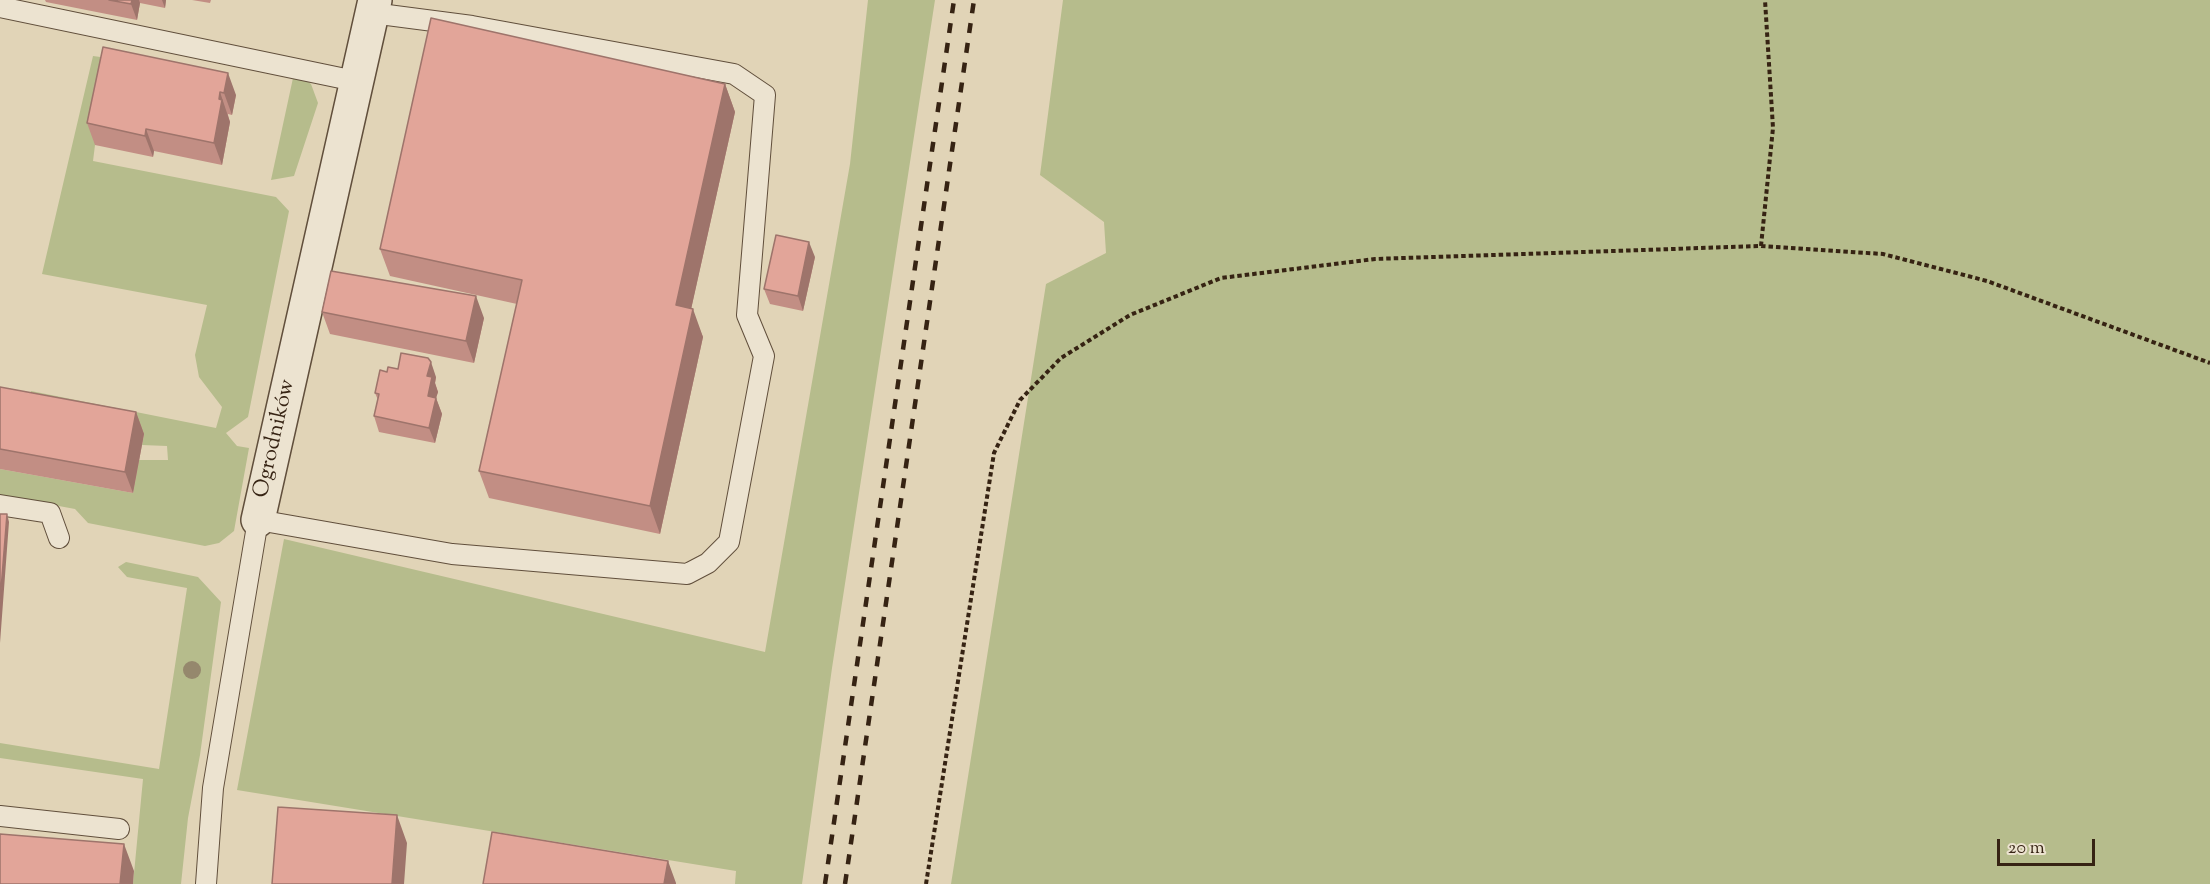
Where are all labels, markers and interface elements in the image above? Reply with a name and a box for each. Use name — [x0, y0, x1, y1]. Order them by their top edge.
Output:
street label: Ogrodników — [250, 377, 302, 501]
scale bar — [2000, 827, 2098, 865]
text: 20 m — [2008, 836, 2045, 862]

